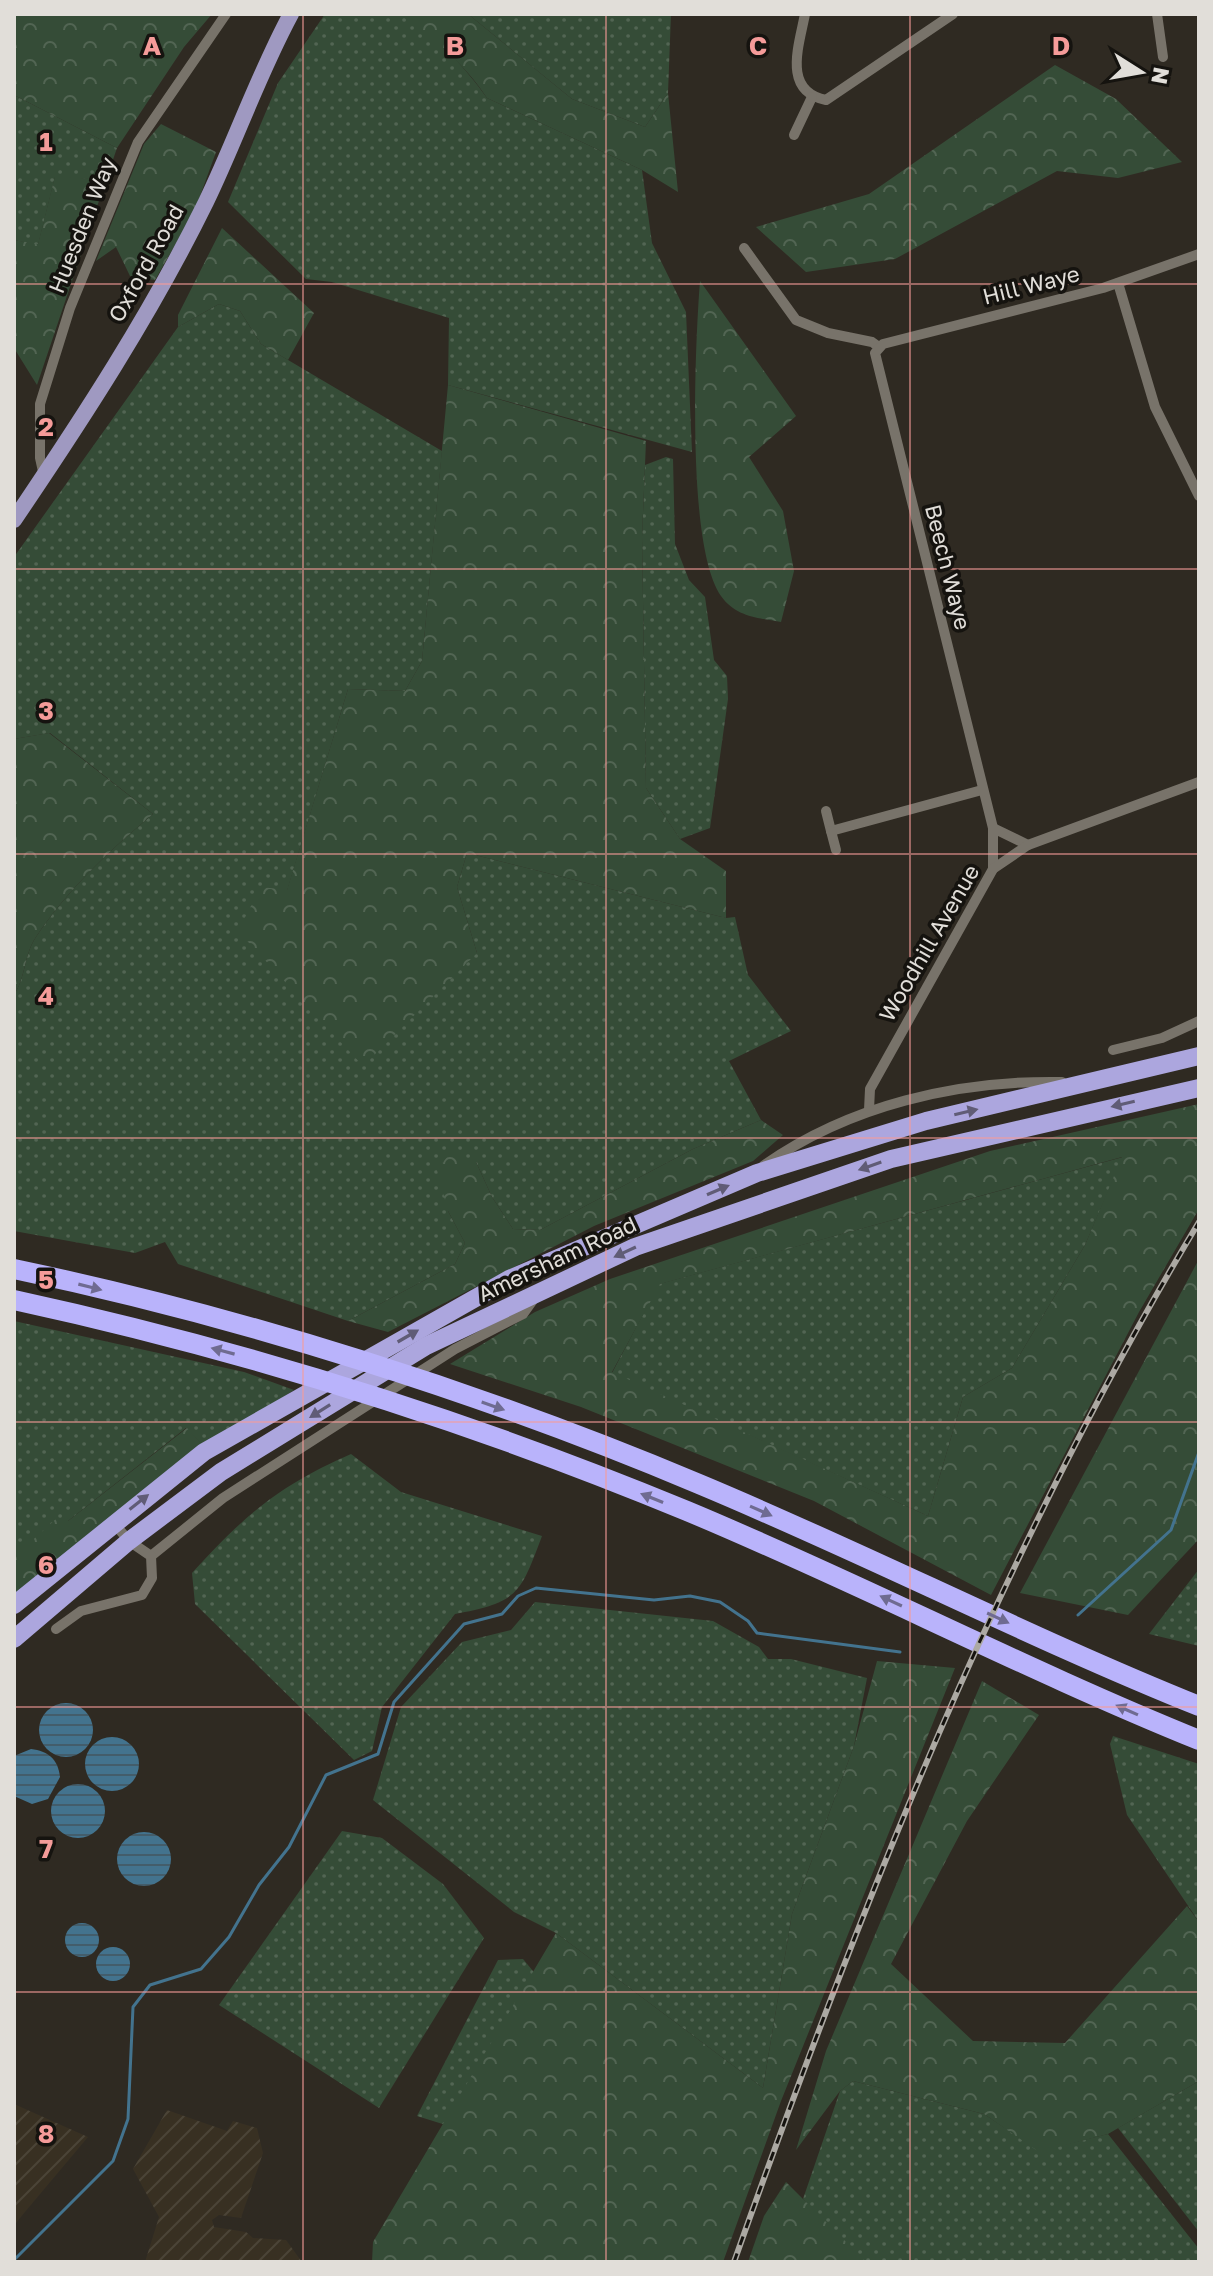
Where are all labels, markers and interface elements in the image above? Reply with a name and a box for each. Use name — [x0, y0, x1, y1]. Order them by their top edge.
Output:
text: A — [143, 30, 162, 61]
text: B — [446, 30, 464, 61]
text: C — [749, 30, 767, 61]
text: D — [1052, 30, 1070, 61]
north arrow — [1101, 32, 1181, 112]
text: N — [1146, 65, 1176, 87]
text: 1 — [39, 126, 53, 157]
street label: Huesden Way — [42, 153, 121, 297]
street label: Oxford Road — [102, 199, 189, 326]
street label: Hill Waye — [980, 259, 1082, 310]
text: 2 — [38, 411, 54, 442]
street label: Beech Waye — [920, 501, 977, 632]
text: 3 — [38, 695, 54, 726]
street label: Woodhill Avenue — [873, 859, 984, 1026]
text: 4 — [38, 980, 54, 1011]
one-way arrow — [1110, 1098, 1135, 1111]
one-way arrow — [954, 1105, 979, 1118]
one-way arrow — [858, 1161, 882, 1173]
one-way arrow — [706, 1183, 730, 1196]
street label: Amersham Road — [473, 1210, 640, 1307]
one-way arrow — [613, 1245, 637, 1259]
text: 5 — [38, 1264, 54, 1295]
one-way arrow — [77, 1281, 102, 1294]
one-way arrow — [396, 1329, 419, 1343]
one-way arrow — [210, 1344, 234, 1357]
one-way arrow — [481, 1401, 505, 1413]
one-way arrow — [309, 1403, 332, 1418]
one-way arrow — [640, 1491, 664, 1504]
one-way arrow — [129, 1494, 149, 1510]
one-way arrow — [749, 1504, 773, 1517]
text: 6 — [38, 1549, 54, 1580]
one-way arrow — [879, 1594, 903, 1608]
one-way arrow — [986, 1612, 1009, 1625]
one-way arrow — [1115, 1704, 1139, 1717]
text: 7 — [39, 1833, 53, 1864]
text: 8 — [38, 2118, 54, 2149]

